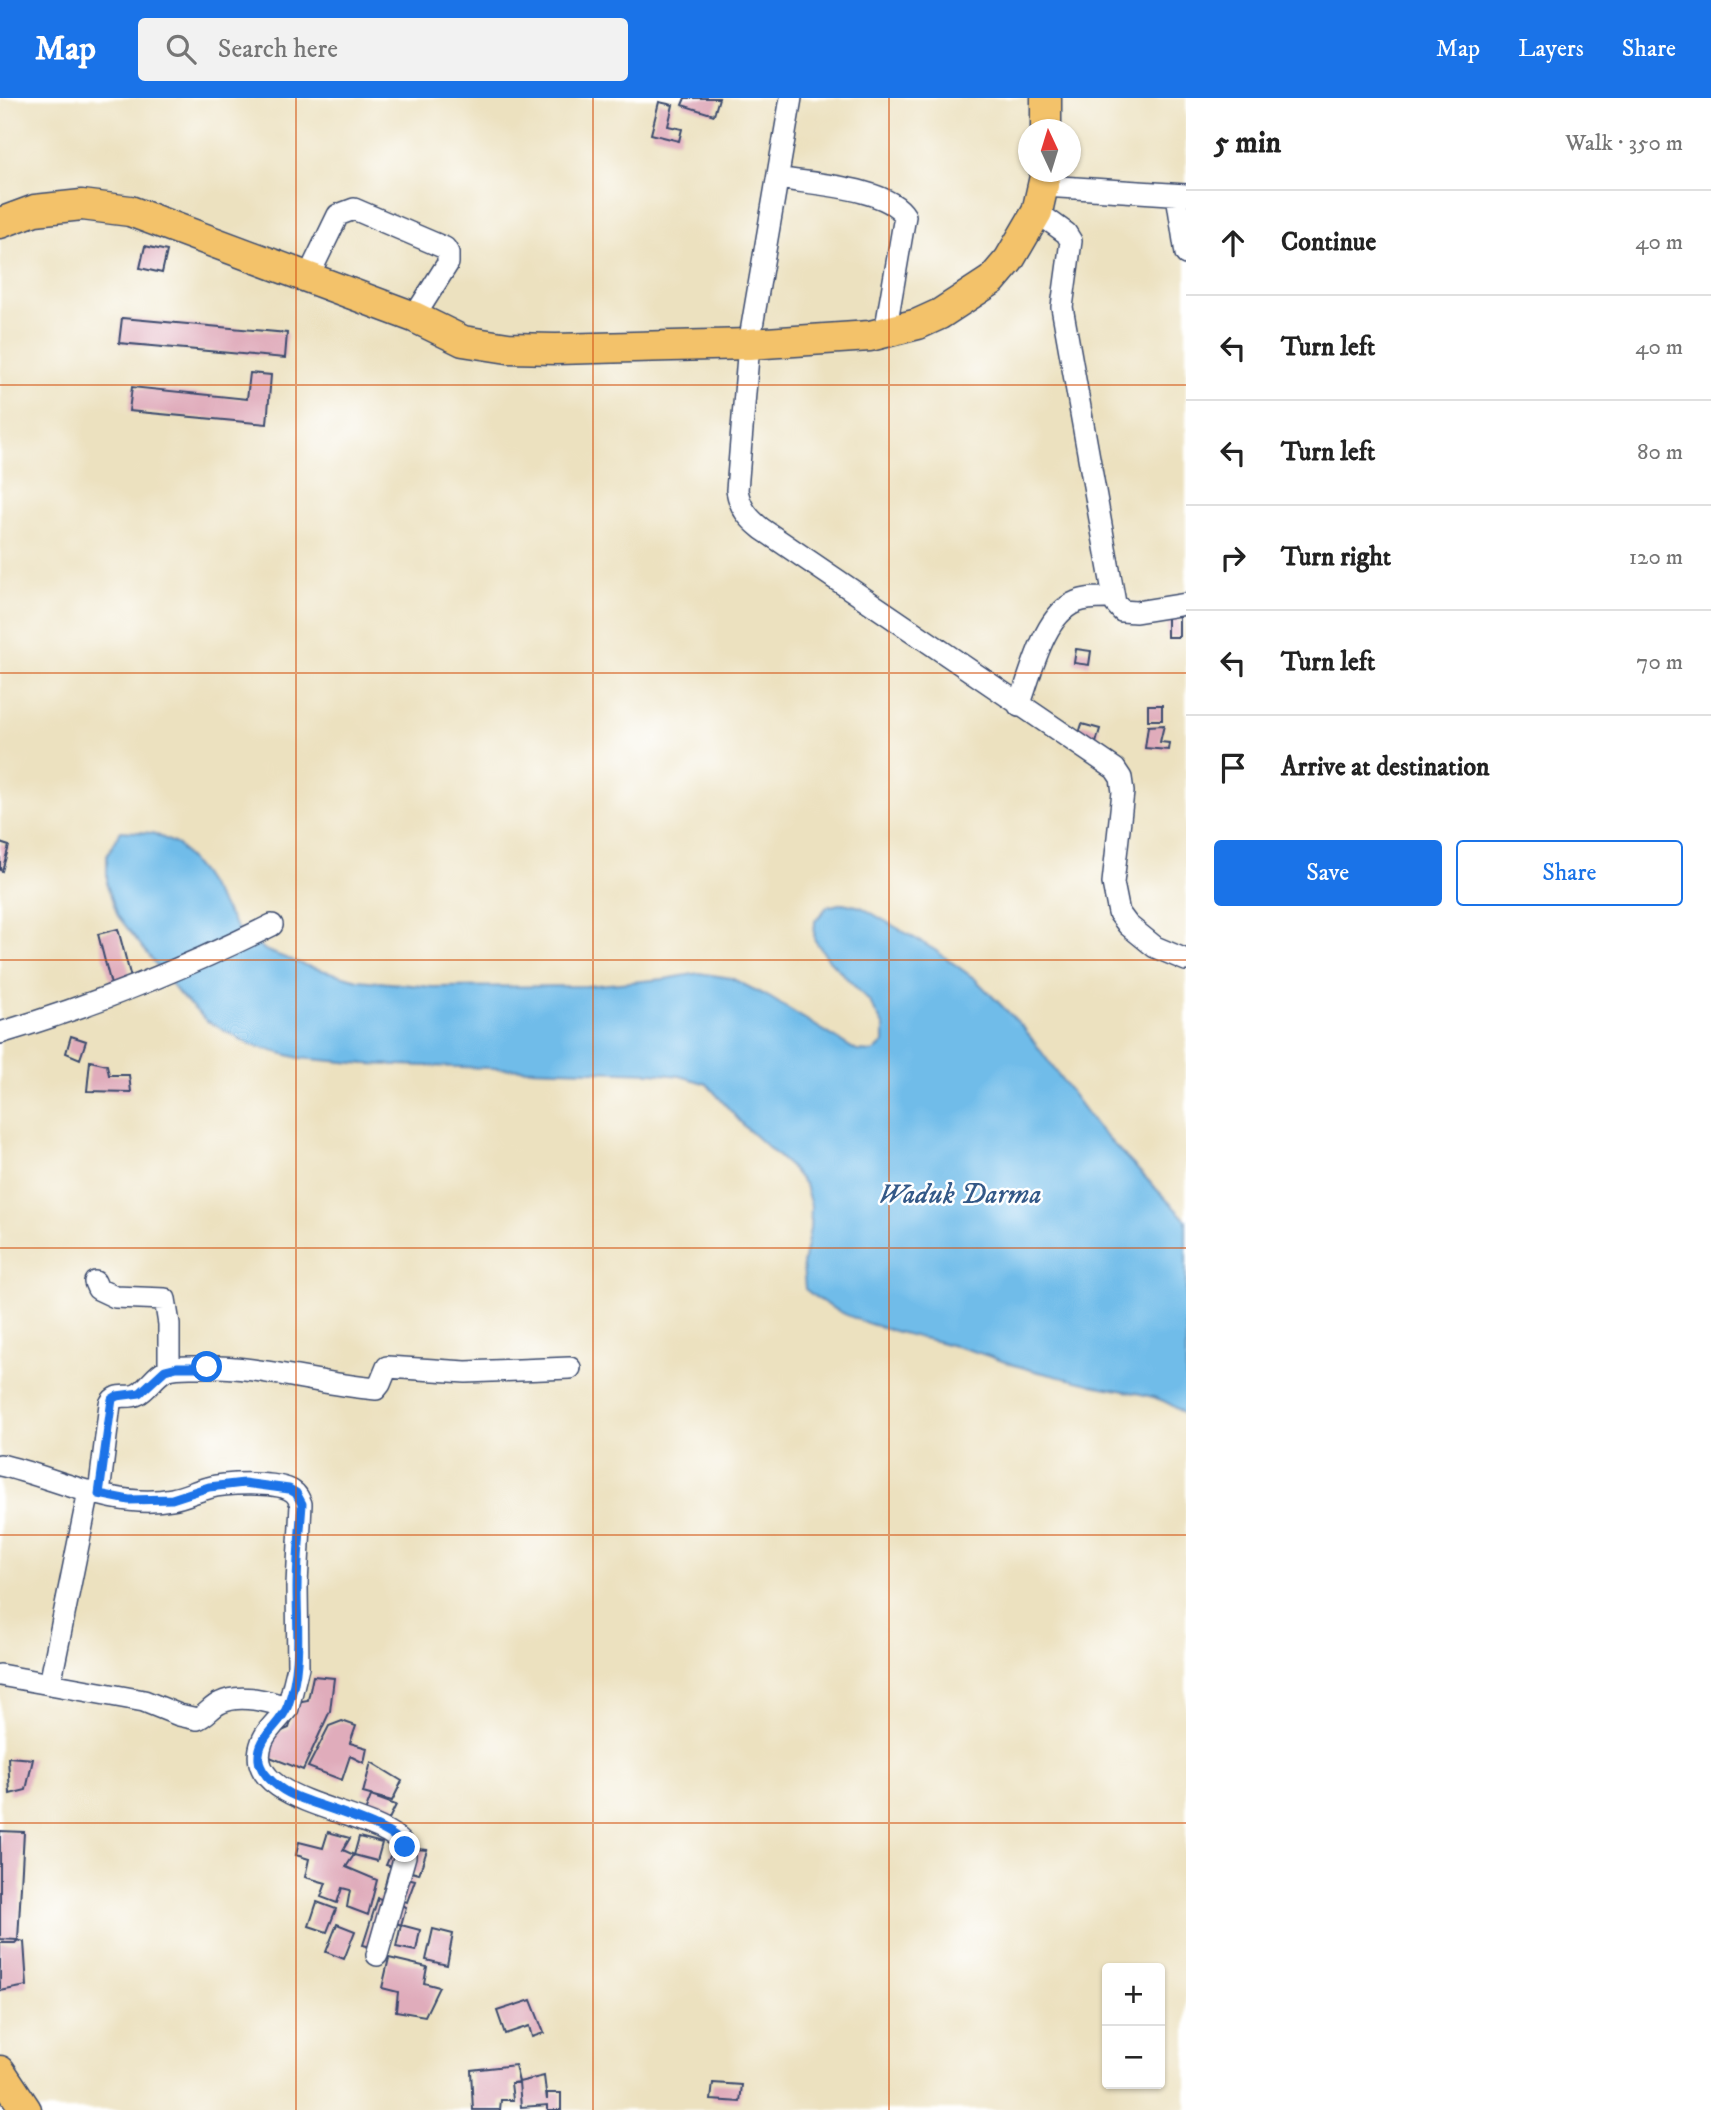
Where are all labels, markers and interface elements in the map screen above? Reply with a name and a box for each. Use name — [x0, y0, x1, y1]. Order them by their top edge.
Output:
search box — [138, 18, 628, 81]
text: Map — [35, 29, 96, 70]
icon: search — [162, 30, 200, 68]
text: Search here — [218, 33, 338, 66]
text: Map — [1436, 34, 1480, 64]
text: Layers — [1518, 34, 1584, 64]
text: Share — [1622, 34, 1676, 64]
north arrow — [1018, 119, 1081, 182]
text: 5 min — [1214, 125, 1281, 162]
text: Walk · 350 m — [1565, 129, 1683, 158]
icon: ahead — [1214, 224, 1252, 262]
text: Continue — [1281, 226, 1376, 259]
text: 40 m — [1635, 228, 1683, 257]
icon: left — [1214, 329, 1252, 367]
text: Turn left — [1281, 331, 1375, 364]
text: 40 m — [1635, 333, 1683, 362]
icon: left — [1214, 434, 1252, 472]
text: Turn left — [1281, 436, 1375, 469]
text: 80 m — [1637, 438, 1683, 467]
icon: right — [1214, 539, 1252, 577]
text: Turn right — [1281, 541, 1391, 574]
text: 120 m — [1629, 543, 1683, 572]
icon: left — [1214, 644, 1252, 682]
text: Turn left — [1281, 646, 1375, 679]
text: 70 m — [1636, 648, 1683, 677]
icon: arrive — [1214, 749, 1252, 787]
text: Arrive at destination — [1281, 751, 1490, 784]
button: Save — [1214, 840, 1442, 906]
button: Share — [1456, 840, 1683, 906]
water label: Waduk Darma — [878, 1177, 1042, 1212]
route start — [191, 1351, 222, 1382]
route end — [389, 1831, 420, 1862]
map controls — [1102, 1963, 1165, 2089]
button: + — [1102, 1963, 1165, 2026]
button: − — [1102, 2026, 1165, 2089]

